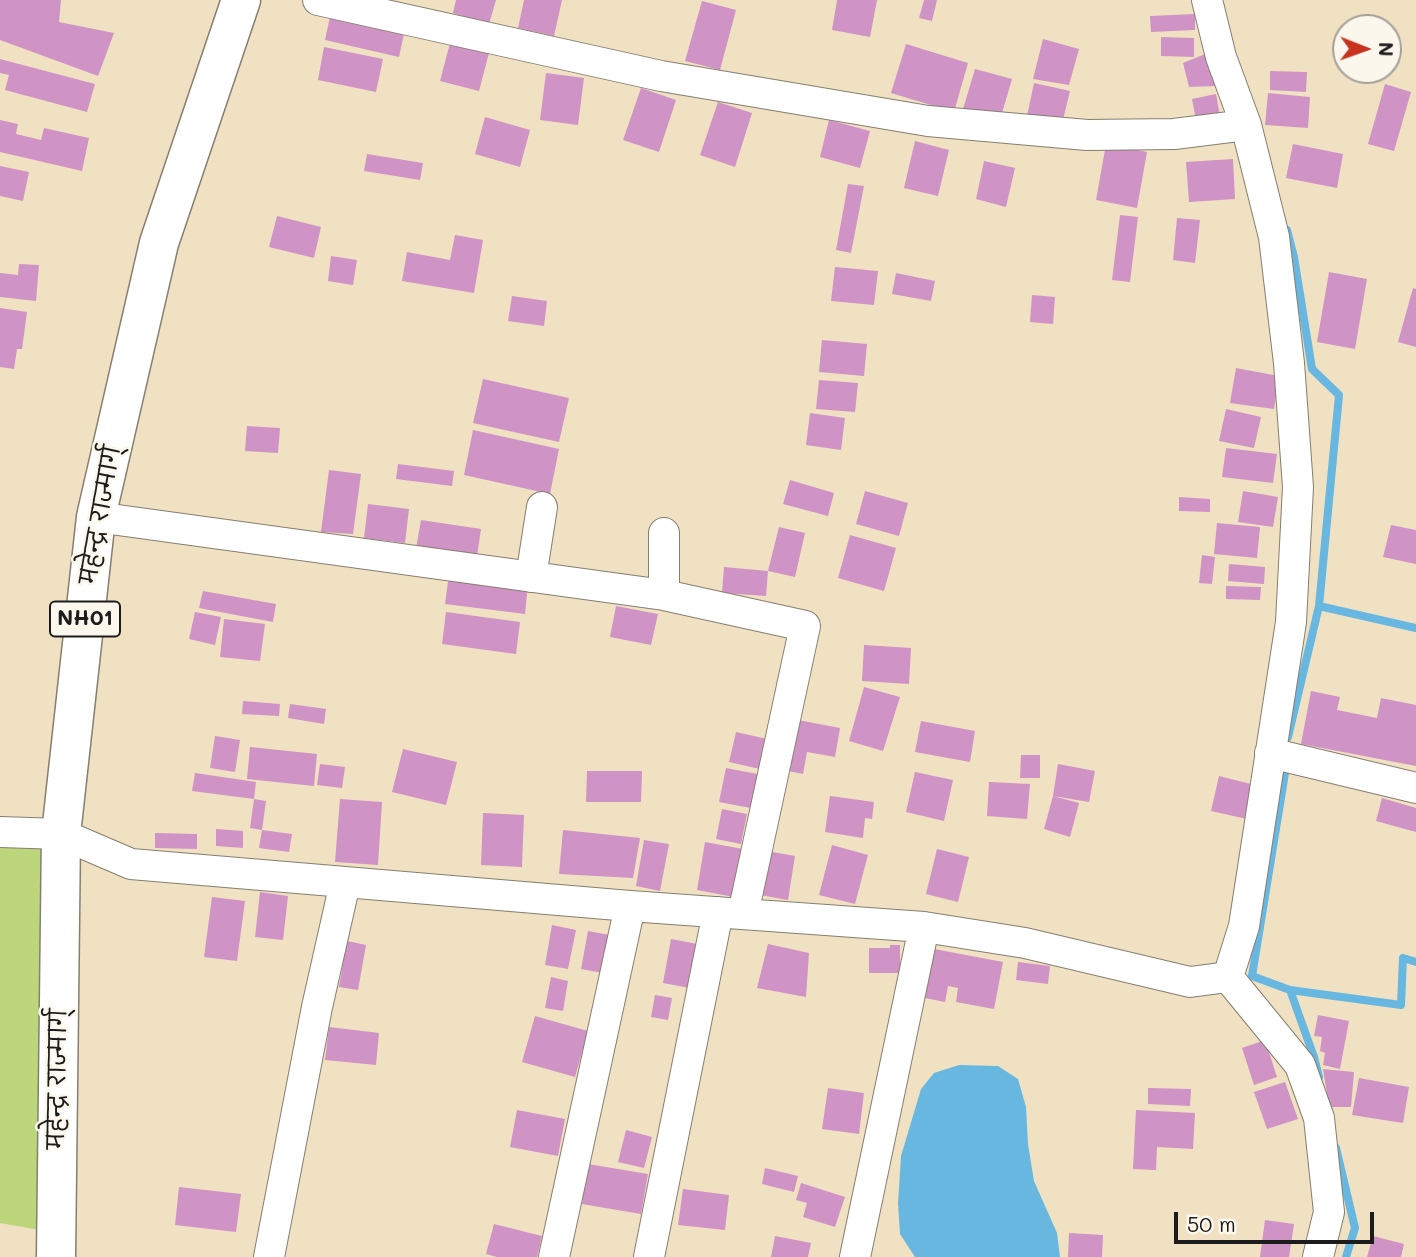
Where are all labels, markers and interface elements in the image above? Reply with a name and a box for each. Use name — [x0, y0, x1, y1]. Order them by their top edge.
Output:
north arrow — [1332, 14, 1402, 84]
text: N — [1374, 42, 1399, 57]
street label: महेन्द्र राज्मार्ग् — [75, 444, 127, 586]
road number: NH01 — [50, 602, 120, 636]
street label: महेन्द्र राज्मार्ग् — [43, 1009, 73, 1149]
scale bar — [1178, 1198, 1378, 1242]
text: 50 m — [1187, 1210, 1236, 1237]

